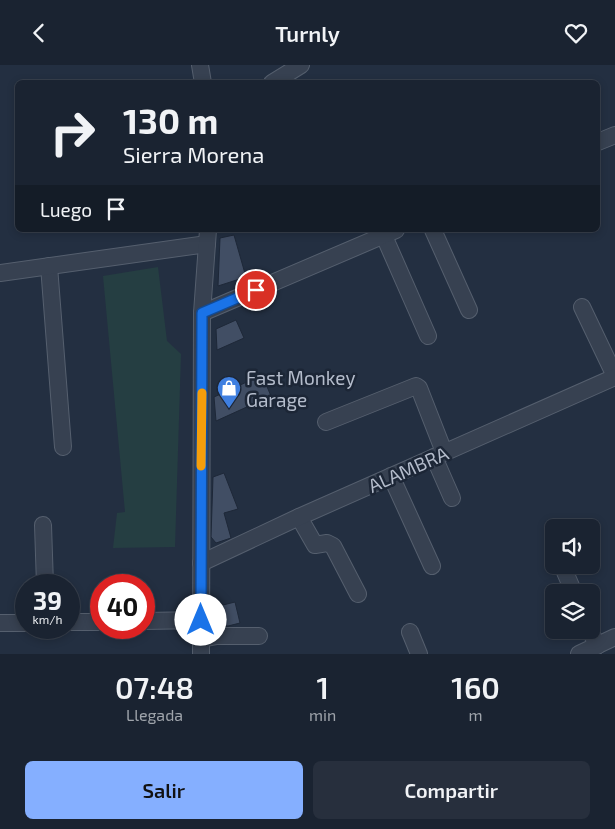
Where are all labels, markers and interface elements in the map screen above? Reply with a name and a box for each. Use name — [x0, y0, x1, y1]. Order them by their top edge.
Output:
icon: back — [25, 19, 53, 47]
icon: heart — [562, 19, 590, 47]
text: Turnly — [275, 20, 340, 46]
text: 130 m — [123, 99, 218, 141]
icon: right — [40, 100, 105, 165]
text: Sierra Morena — [123, 141, 264, 167]
icon: arrive — [102, 195, 130, 223]
text: Luego — [40, 198, 92, 221]
pin — [235, 269, 277, 311]
icon: arrive — [242, 276, 270, 304]
place label: Fast Monkey Garage — [246, 366, 355, 411]
shop icon: Fast Monkey Garage — [216, 375, 242, 409]
street label: ALAMBRA — [364, 441, 452, 497]
map controls — [545, 519, 600, 639]
button: sound — [545, 519, 600, 574]
speed limit sign: 40 — [90, 574, 155, 639]
button: layers — [545, 584, 600, 639]
text: 39 — [33, 585, 62, 615]
position arrow — [174, 593, 226, 645]
text: km/h — [33, 612, 62, 626]
text: 07:48 — [115, 669, 194, 705]
text: 1 — [316, 669, 329, 705]
text: 160 — [451, 669, 500, 705]
text: Llegada — [126, 705, 183, 724]
text: min — [309, 705, 336, 724]
text: m — [469, 705, 483, 724]
button: Salir — [25, 761, 303, 819]
button: Compartir — [313, 761, 590, 819]

